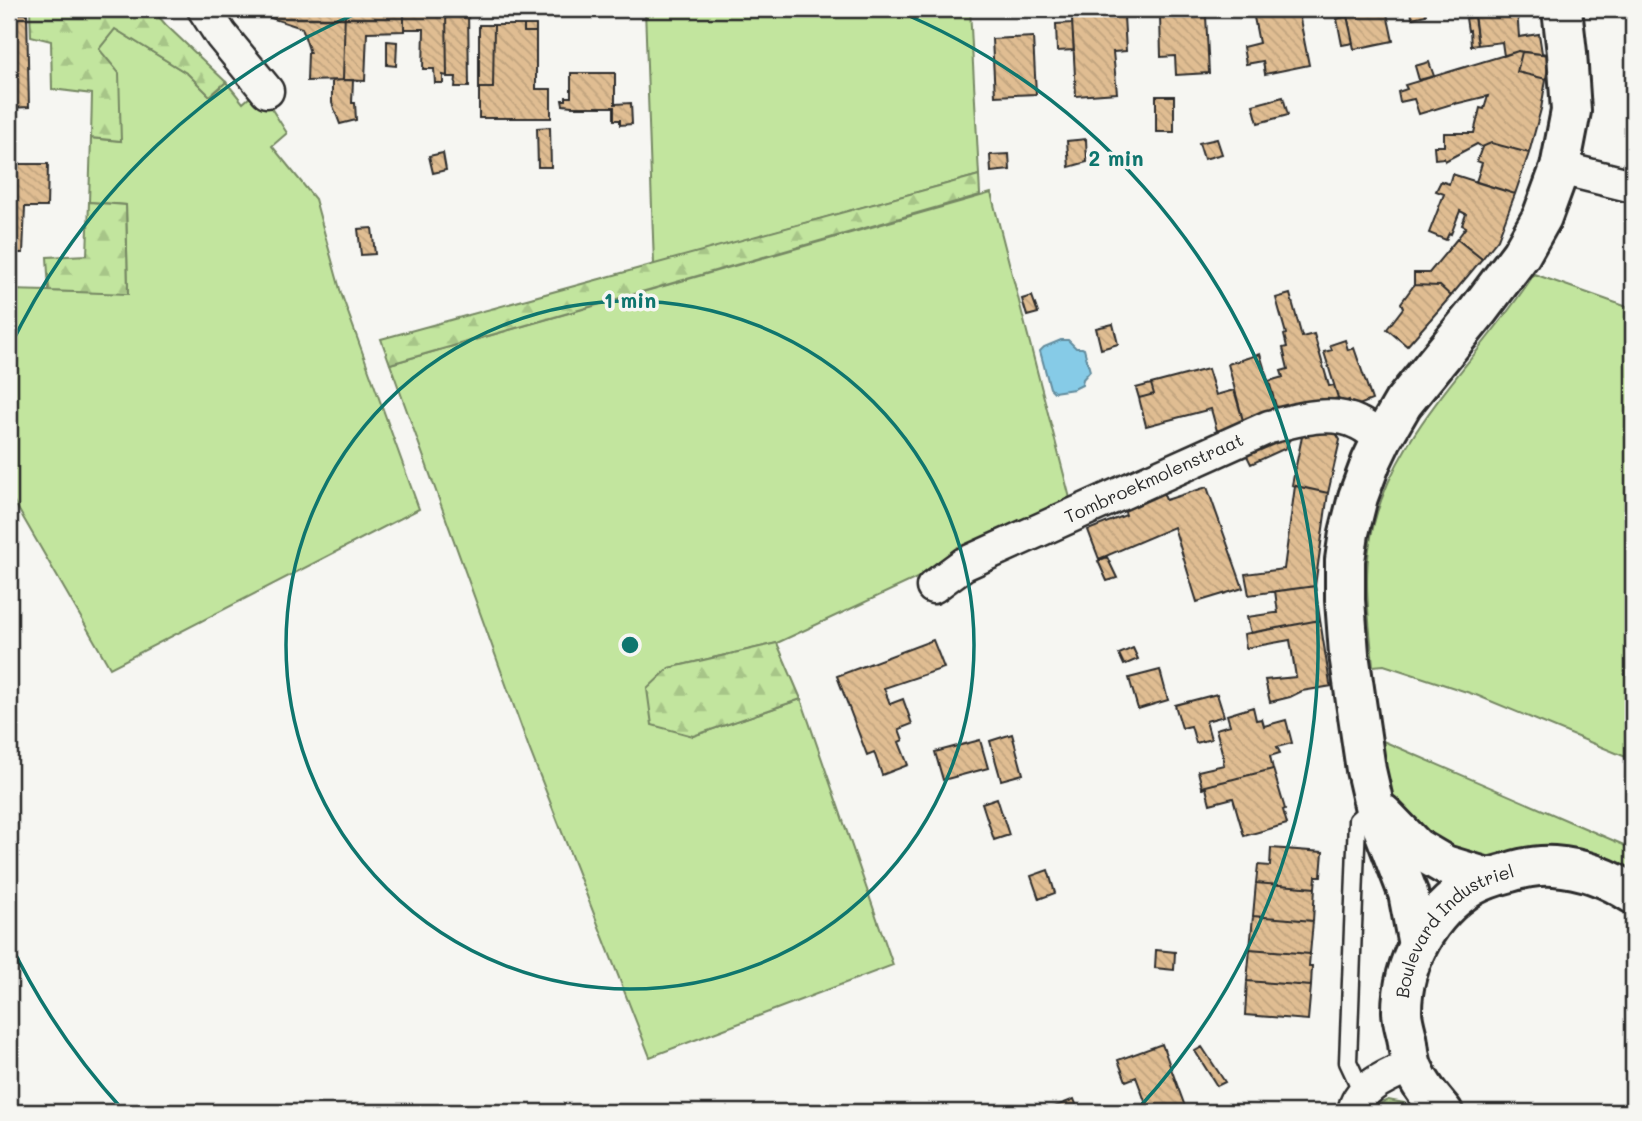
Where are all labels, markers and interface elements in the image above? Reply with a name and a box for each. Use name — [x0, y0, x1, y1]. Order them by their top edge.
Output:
text: 2 min — [1088, 144, 1144, 171]
text: 1 min — [604, 286, 656, 313]
street label: Tombroekmolenstraat — [1060, 427, 1247, 528]
centre of rings — [618, 633, 642, 657]
street label: Boulevard Industriel — [1390, 859, 1517, 999]

